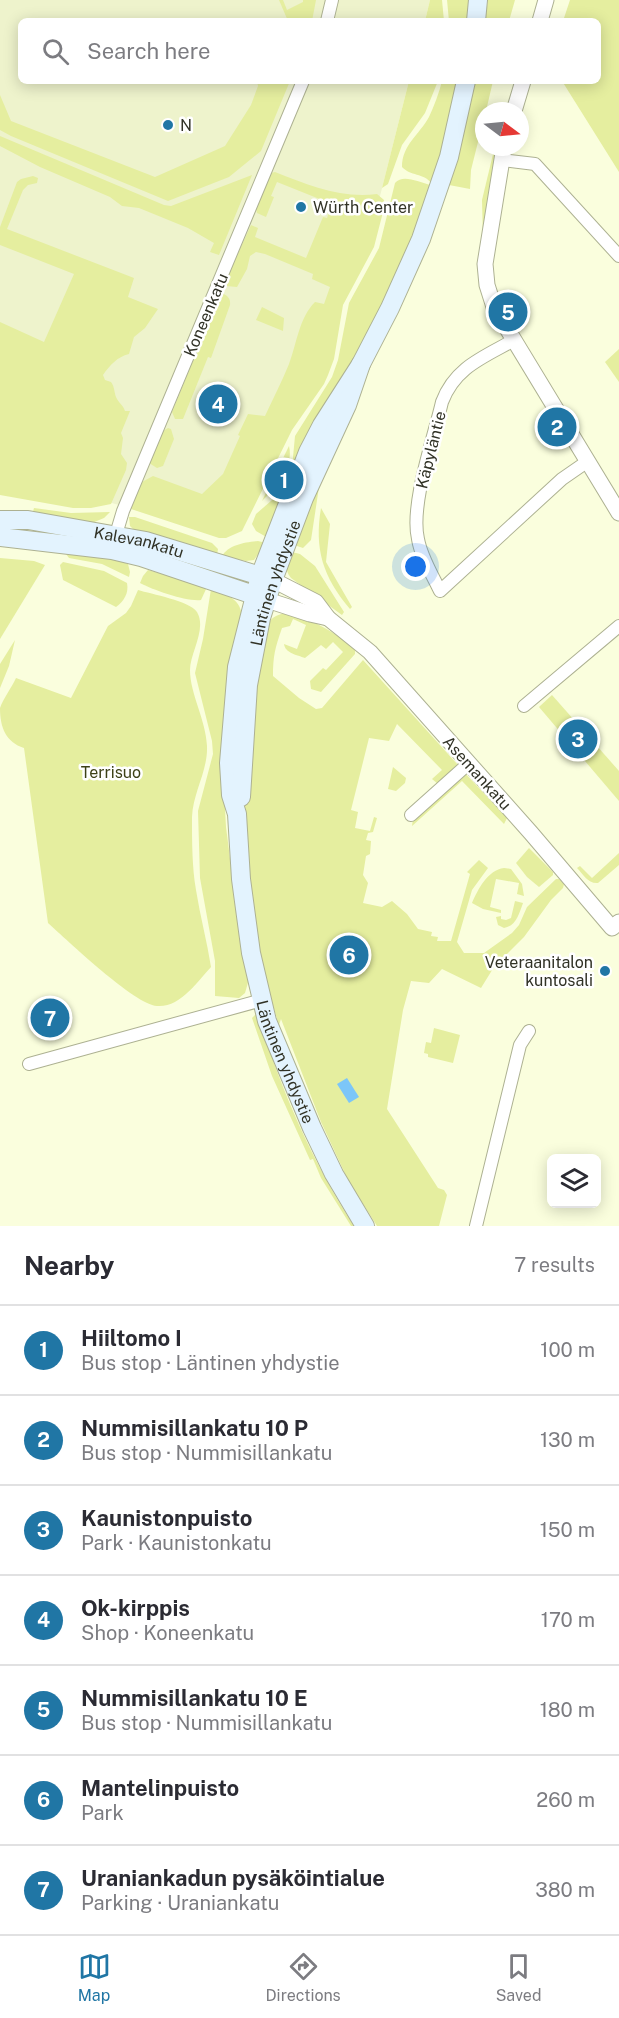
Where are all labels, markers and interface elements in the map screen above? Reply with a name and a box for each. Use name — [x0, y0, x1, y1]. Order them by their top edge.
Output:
search box — [18, 18, 601, 84]
icon: search — [39, 35, 72, 68]
text: Search here — [87, 38, 211, 64]
north arrow — [475, 102, 529, 156]
place label: N — [180, 116, 192, 135]
marker: N — [161, 118, 175, 132]
place label: Würth Center — [313, 198, 413, 217]
marker: Würth Center — [294, 200, 308, 214]
street label: Koneenkatu — [180, 270, 232, 360]
pin: 5 — [488, 290, 528, 334]
pin: 4 — [198, 382, 238, 426]
pin: 2 — [538, 404, 576, 450]
street label: Käpyläntie — [412, 409, 450, 491]
pin: 1 — [264, 458, 304, 502]
street label: Läntinen yhdystie — [246, 517, 304, 647]
street label: Kalevankatu — [92, 522, 186, 562]
your location — [401, 552, 430, 581]
pin: 3 — [558, 716, 598, 762]
street label: Asemankatu — [439, 732, 515, 814]
park label: Terrisuo — [81, 763, 141, 782]
pin: 6 — [330, 932, 368, 978]
place label: Veteraanitalon kuntosali — [485, 953, 593, 990]
marker: Veteraanitalon kuntosali — [598, 964, 612, 978]
pin: 7 — [31, 996, 70, 1040]
street label: Läntinen yhdystie — [253, 998, 318, 1126]
map controls — [547, 1154, 601, 1208]
button: layers — [547, 1154, 601, 1208]
text: Nearby — [24, 1250, 114, 1281]
text: 7 results — [514, 1253, 595, 1277]
text: Hiiltomo I — [81, 1325, 182, 1351]
text: 1 — [39, 1338, 48, 1362]
text: 100 m — [540, 1338, 595, 1362]
text: Bus stop · Läntinen yhdystie — [81, 1351, 340, 1375]
text: Nummisillankatu 10 P — [81, 1415, 308, 1441]
text: 2 — [37, 1428, 50, 1452]
text: 130 m — [540, 1428, 595, 1452]
text: Bus stop · Nummisillankatu — [81, 1441, 332, 1465]
text: Kaunistonpuisto — [81, 1505, 252, 1531]
text: 3 — [37, 1518, 50, 1542]
text: 150 m — [540, 1518, 595, 1542]
text: Park · Kaunistonkatu — [81, 1531, 272, 1555]
text: Ok-kirppis — [81, 1595, 190, 1621]
text: 4 — [37, 1608, 50, 1632]
text: 170 m — [541, 1608, 595, 1632]
text: Shop · Koneenkatu — [81, 1621, 254, 1645]
text: Nummisillankatu 10 E — [81, 1685, 308, 1711]
text: 5 — [37, 1698, 50, 1722]
text: 180 m — [540, 1698, 595, 1722]
text: Bus stop · Nummisillankatu — [81, 1711, 332, 1735]
text: Mantelinpuisto — [81, 1775, 239, 1801]
text: 6 — [37, 1788, 50, 1812]
text: 260 m — [536, 1788, 595, 1812]
text: Park — [81, 1801, 124, 1825]
text: Uraniankadun pysäköintialue — [81, 1865, 385, 1891]
text: 7 — [37, 1878, 50, 1902]
text: 380 m — [535, 1878, 595, 1902]
text: Parking · Uraniankatu — [81, 1891, 279, 1915]
tab: Map — [78, 1950, 111, 2005]
tab: Directions — [266, 1950, 341, 2005]
tab: Saved — [496, 1950, 541, 2005]

